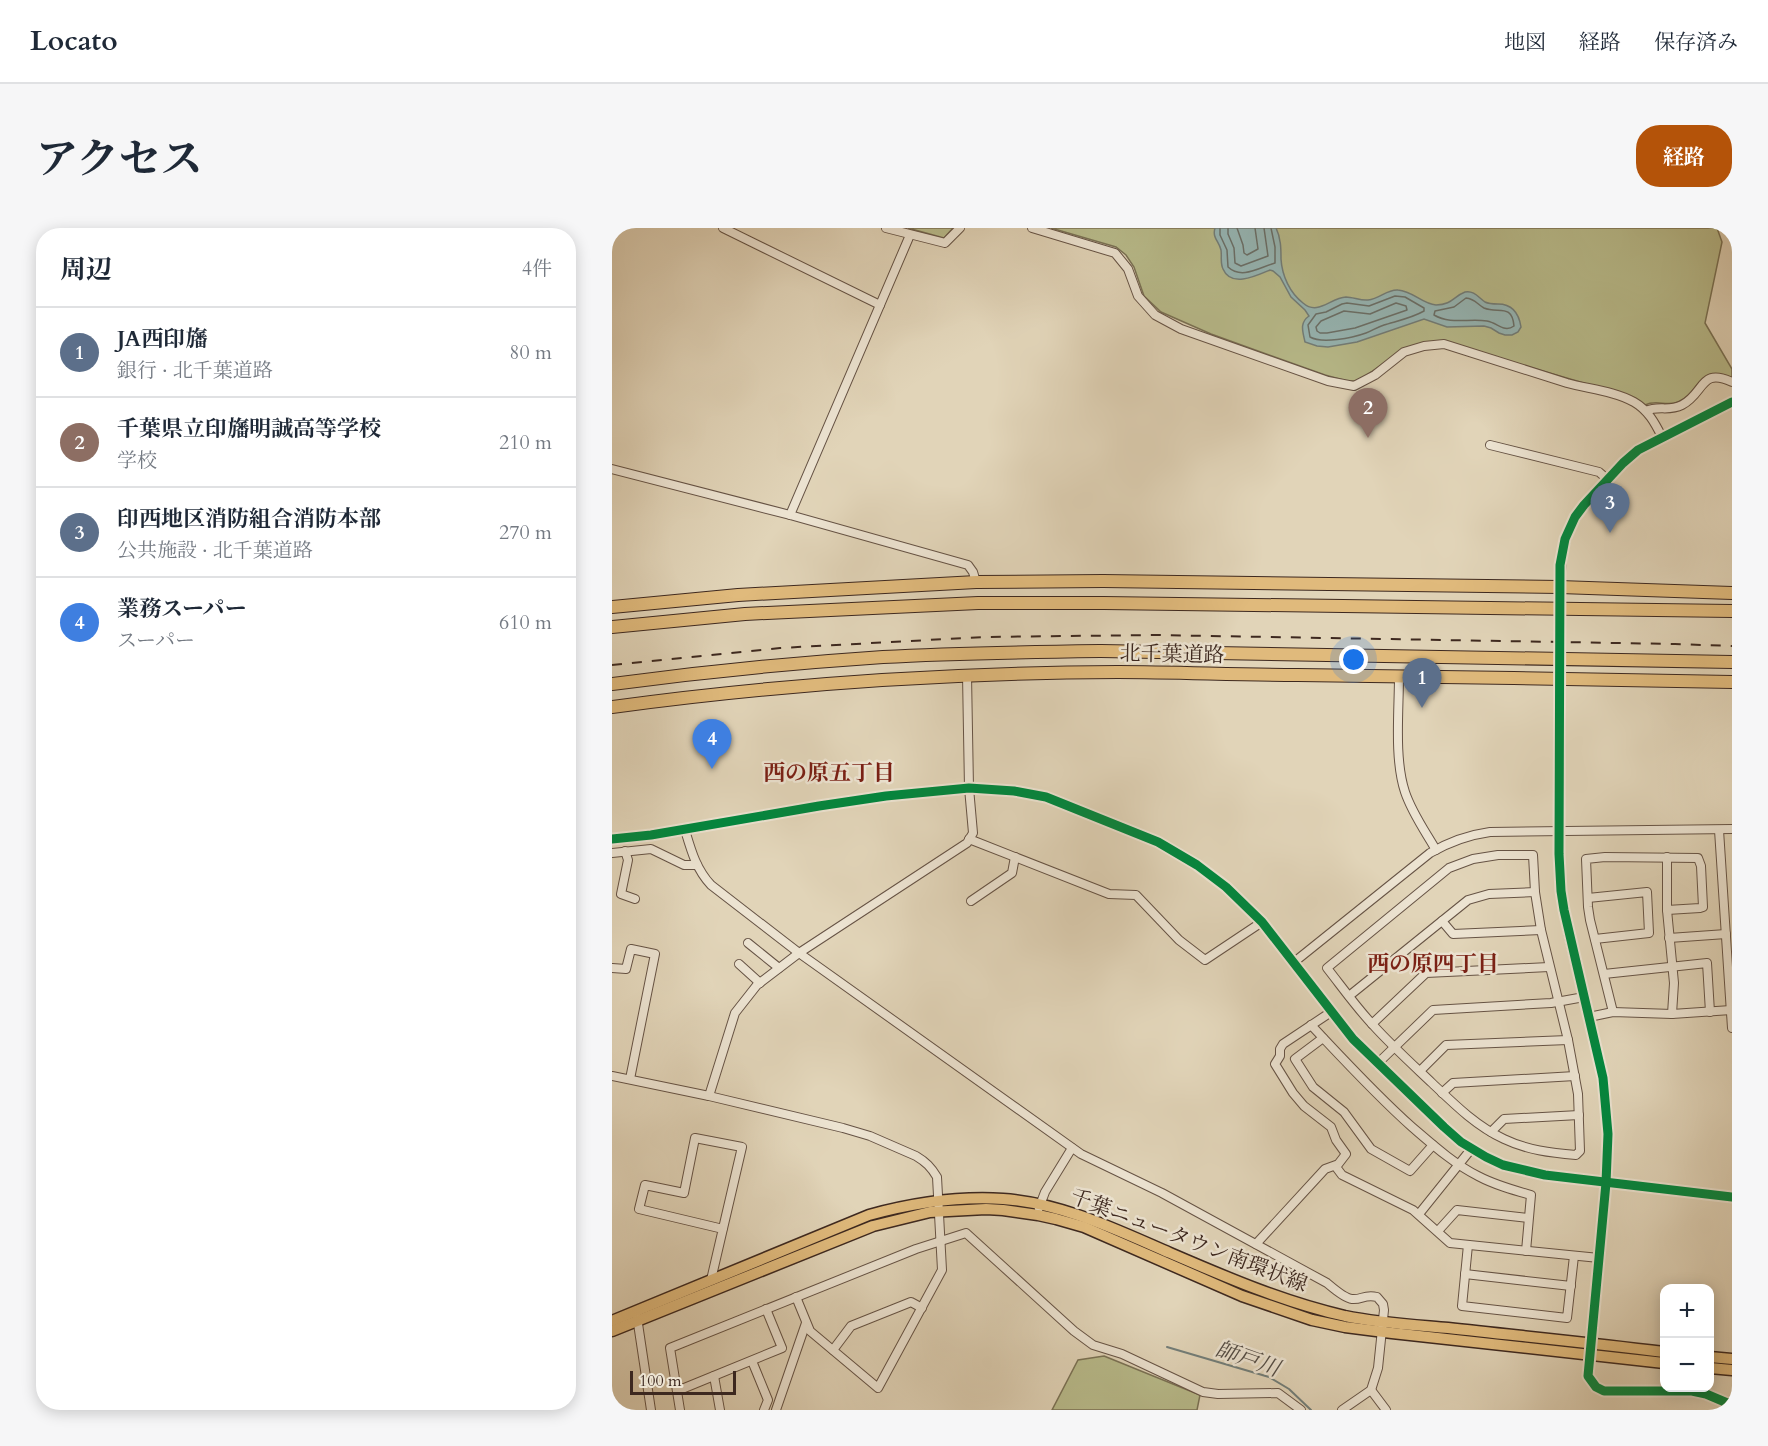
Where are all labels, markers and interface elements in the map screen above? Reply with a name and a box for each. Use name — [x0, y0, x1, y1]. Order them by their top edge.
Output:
text: Locato — [30, 22, 118, 60]
text: 地図 — [1504, 28, 1546, 57]
text: 経路 — [1579, 28, 1621, 57]
text: 保存済み — [1654, 28, 1738, 57]
button: 経路 — [1636, 125, 1732, 187]
text: アクセス — [36, 131, 203, 188]
text: 周辺 — [60, 252, 112, 287]
text: 4件 — [522, 255, 552, 282]
text: JA西印旛 — [117, 324, 207, 354]
text: 1 — [74, 339, 85, 366]
text: 80 m — [509, 339, 552, 366]
text: 銀行 · 北千葉道路 — [117, 357, 273, 384]
pin: 2 — [1348, 388, 1388, 438]
text: 千葉県立印旛明誠高等学校 — [117, 414, 381, 444]
text: 2 — [74, 429, 85, 456]
text: 210 m — [499, 429, 552, 456]
text: 学校 — [117, 447, 157, 474]
pin: 3 — [1590, 484, 1630, 533]
text: 印西地区消防組合消防本部 — [117, 504, 381, 534]
text: 3 — [74, 519, 85, 546]
text: 270 m — [499, 519, 552, 546]
text: 公共施設 · 北千葉道路 — [117, 537, 313, 564]
text: 業務スーパー — [117, 594, 247, 624]
text: 4 — [74, 609, 85, 636]
text: 610 m — [499, 609, 552, 636]
text: スーパー — [117, 627, 195, 654]
street label: 北千葉道路 — [1119, 639, 1225, 670]
your location — [1339, 645, 1368, 674]
pin: 1 — [1402, 658, 1442, 708]
pin: 4 — [692, 720, 732, 769]
district label: 西の原五丁目 — [763, 758, 895, 788]
district label: 西の原四丁目 — [1367, 949, 1499, 979]
street label: 千葉ニュータウン南環状線 — [1066, 1182, 1312, 1299]
map controls — [1660, 1284, 1714, 1392]
button: + — [1660, 1284, 1714, 1338]
water label: 師戸川 — [1212, 1334, 1286, 1385]
button: − — [1660, 1338, 1714, 1392]
scale bar — [630, 1368, 736, 1396]
text: 100 m — [639, 1370, 681, 1392]

